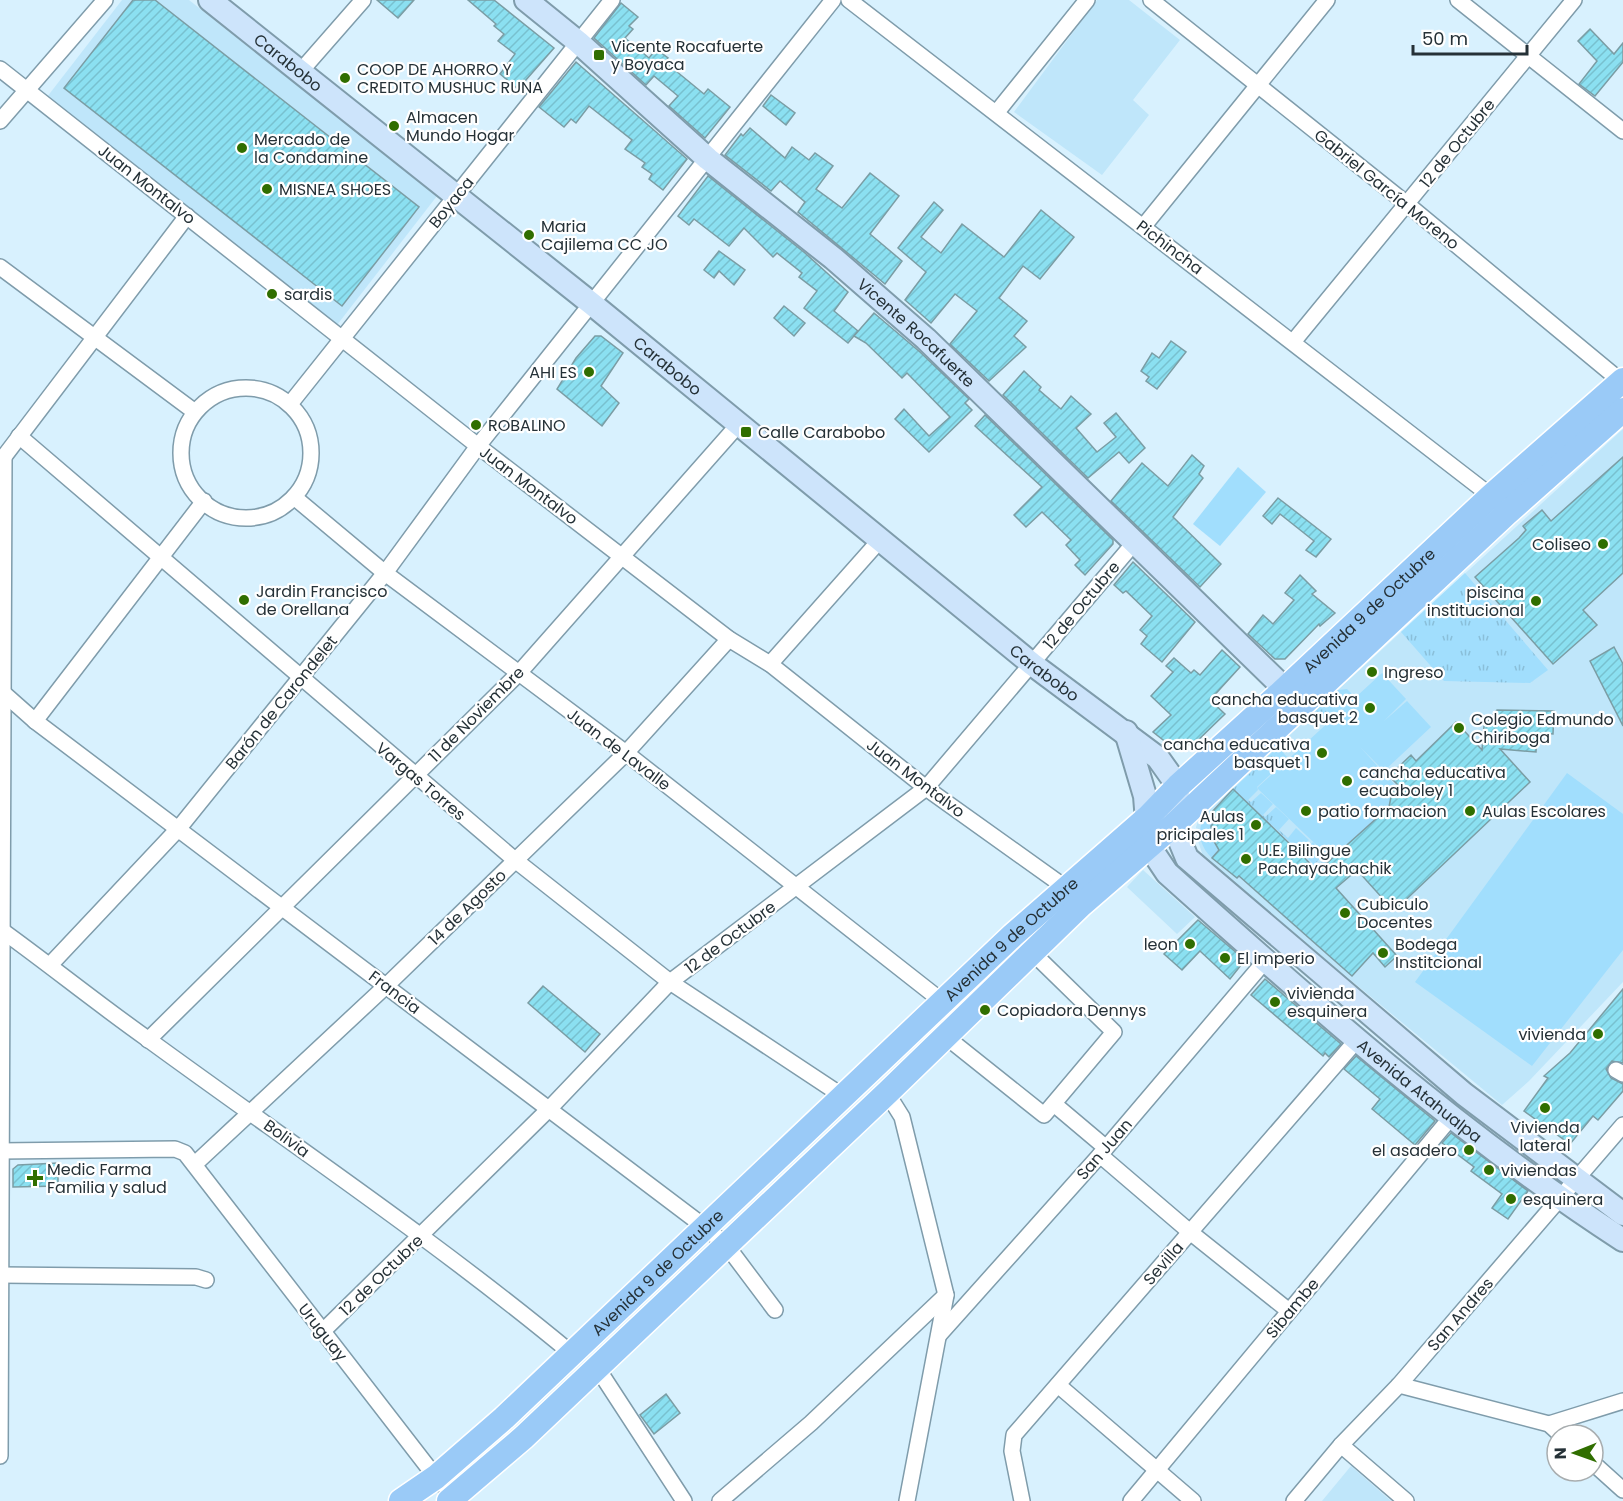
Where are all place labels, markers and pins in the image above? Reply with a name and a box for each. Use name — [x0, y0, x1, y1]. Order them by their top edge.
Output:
place label: Vicente Rocafuerte y Boyaca — [611, 35, 763, 76]
marker: Vicente Rocafuerte y Boyaca — [592, 48, 606, 62]
place label: COOP DE AHORRO Y CREDITO MUSHUC RUNA — [357, 58, 543, 99]
marker: COOP DE AHORRO Y CREDITO MUSHUC RUNA — [338, 71, 352, 85]
place label: Almacen Mundo Hogar — [406, 106, 515, 147]
marker: Almacen Mundo Hogar — [387, 119, 401, 133]
place label: Mercado de la Condamine — [254, 128, 368, 169]
marker: Mercado de la Condamine — [235, 141, 249, 155]
place label: MISNEA SHOES — [279, 178, 391, 201]
marker: MISNEA SHOES — [260, 182, 274, 196]
place label: Maria Cajilema CC JO — [541, 215, 668, 256]
marker: Maria Cajilema CC JO — [522, 228, 536, 242]
place label: sardis — [284, 283, 332, 306]
marker: sardis — [265, 287, 279, 301]
place label: AHI ES — [529, 361, 577, 384]
marker: AHI ES — [582, 365, 596, 379]
place label: ROBALINO — [488, 414, 566, 437]
marker: ROBALINO — [469, 418, 483, 432]
place label: Calle Carabobo — [758, 421, 885, 444]
marker: Calle Carabobo — [739, 425, 753, 439]
place label: Coliseo — [1532, 533, 1591, 556]
marker: Coliseo — [1596, 537, 1610, 551]
place label: Jardin Francisco de Orellana — [256, 580, 388, 621]
place label: piscina institucional — [1427, 581, 1524, 622]
marker: Jardin Francisco de Orellana — [237, 593, 251, 607]
marker: piscina institucional — [1529, 594, 1543, 608]
place label: Ingreso — [1384, 661, 1443, 684]
marker: Ingreso — [1365, 665, 1379, 679]
place label: cancha educativa basquet 2 — [1211, 688, 1358, 729]
marker: cancha educativa basquet 2 — [1363, 701, 1377, 715]
place label: Colegio Edmundo Chiriboga — [1471, 708, 1614, 749]
marker: Colegio Edmundo Chiriboga — [1452, 721, 1466, 735]
place label: cancha educativa basquet 1 — [1163, 733, 1310, 774]
marker: cancha educativa basquet 1 — [1315, 746, 1329, 760]
place label: cancha educativa ecuaboley 1 — [1359, 761, 1506, 802]
marker: cancha educativa ecuaboley 1 — [1340, 774, 1354, 788]
place label: patio formacion — [1318, 800, 1447, 823]
place label: Aulas Escolares — [1482, 800, 1606, 823]
marker: patio formacion — [1299, 804, 1313, 818]
marker: Aulas Escolares — [1463, 804, 1477, 818]
place label: Aulas pricipales 1 — [1156, 805, 1244, 846]
marker: Aulas pricipales 1 — [1249, 818, 1263, 832]
place label: U.E. Bilingue Pachayachachik — [1258, 839, 1392, 880]
marker: U.E. Bilingue Pachayachachik — [1239, 852, 1253, 866]
place label: Cubiculo Docentes — [1357, 893, 1433, 934]
marker: Cubiculo Docentes — [1338, 906, 1352, 920]
place label: leon — [1144, 933, 1178, 956]
place label: Bodega Institcional — [1395, 933, 1482, 974]
marker: leon — [1183, 937, 1197, 951]
marker: Bodega Institcional — [1376, 946, 1390, 960]
place label: El imperio — [1237, 947, 1315, 970]
marker: El imperio — [1218, 951, 1232, 965]
place label: vivienda esquinera — [1287, 982, 1367, 1023]
marker: vivienda esquinera — [1268, 995, 1282, 1009]
place label: Copiadora Dennys — [997, 999, 1146, 1022]
marker: Copiadora Dennys — [978, 1003, 992, 1017]
place label: vivienda — [1518, 1023, 1586, 1046]
marker: vivienda — [1591, 1027, 1605, 1041]
marker: Vivienda lateral — [1538, 1101, 1552, 1115]
place label: Vivienda lateral — [1510, 1116, 1580, 1157]
place label: el asadero — [1372, 1139, 1457, 1162]
marker: el asadero — [1462, 1143, 1476, 1157]
place label: Medic Farma Familia y salud — [47, 1158, 167, 1199]
place label: viviendas — [1501, 1159, 1577, 1182]
marker: viviendas — [1482, 1163, 1496, 1177]
marker: Medic Farma Familia y salud — [28, 1171, 42, 1185]
place label: esquinera — [1523, 1188, 1603, 1211]
marker: esquinera — [1504, 1192, 1518, 1206]

